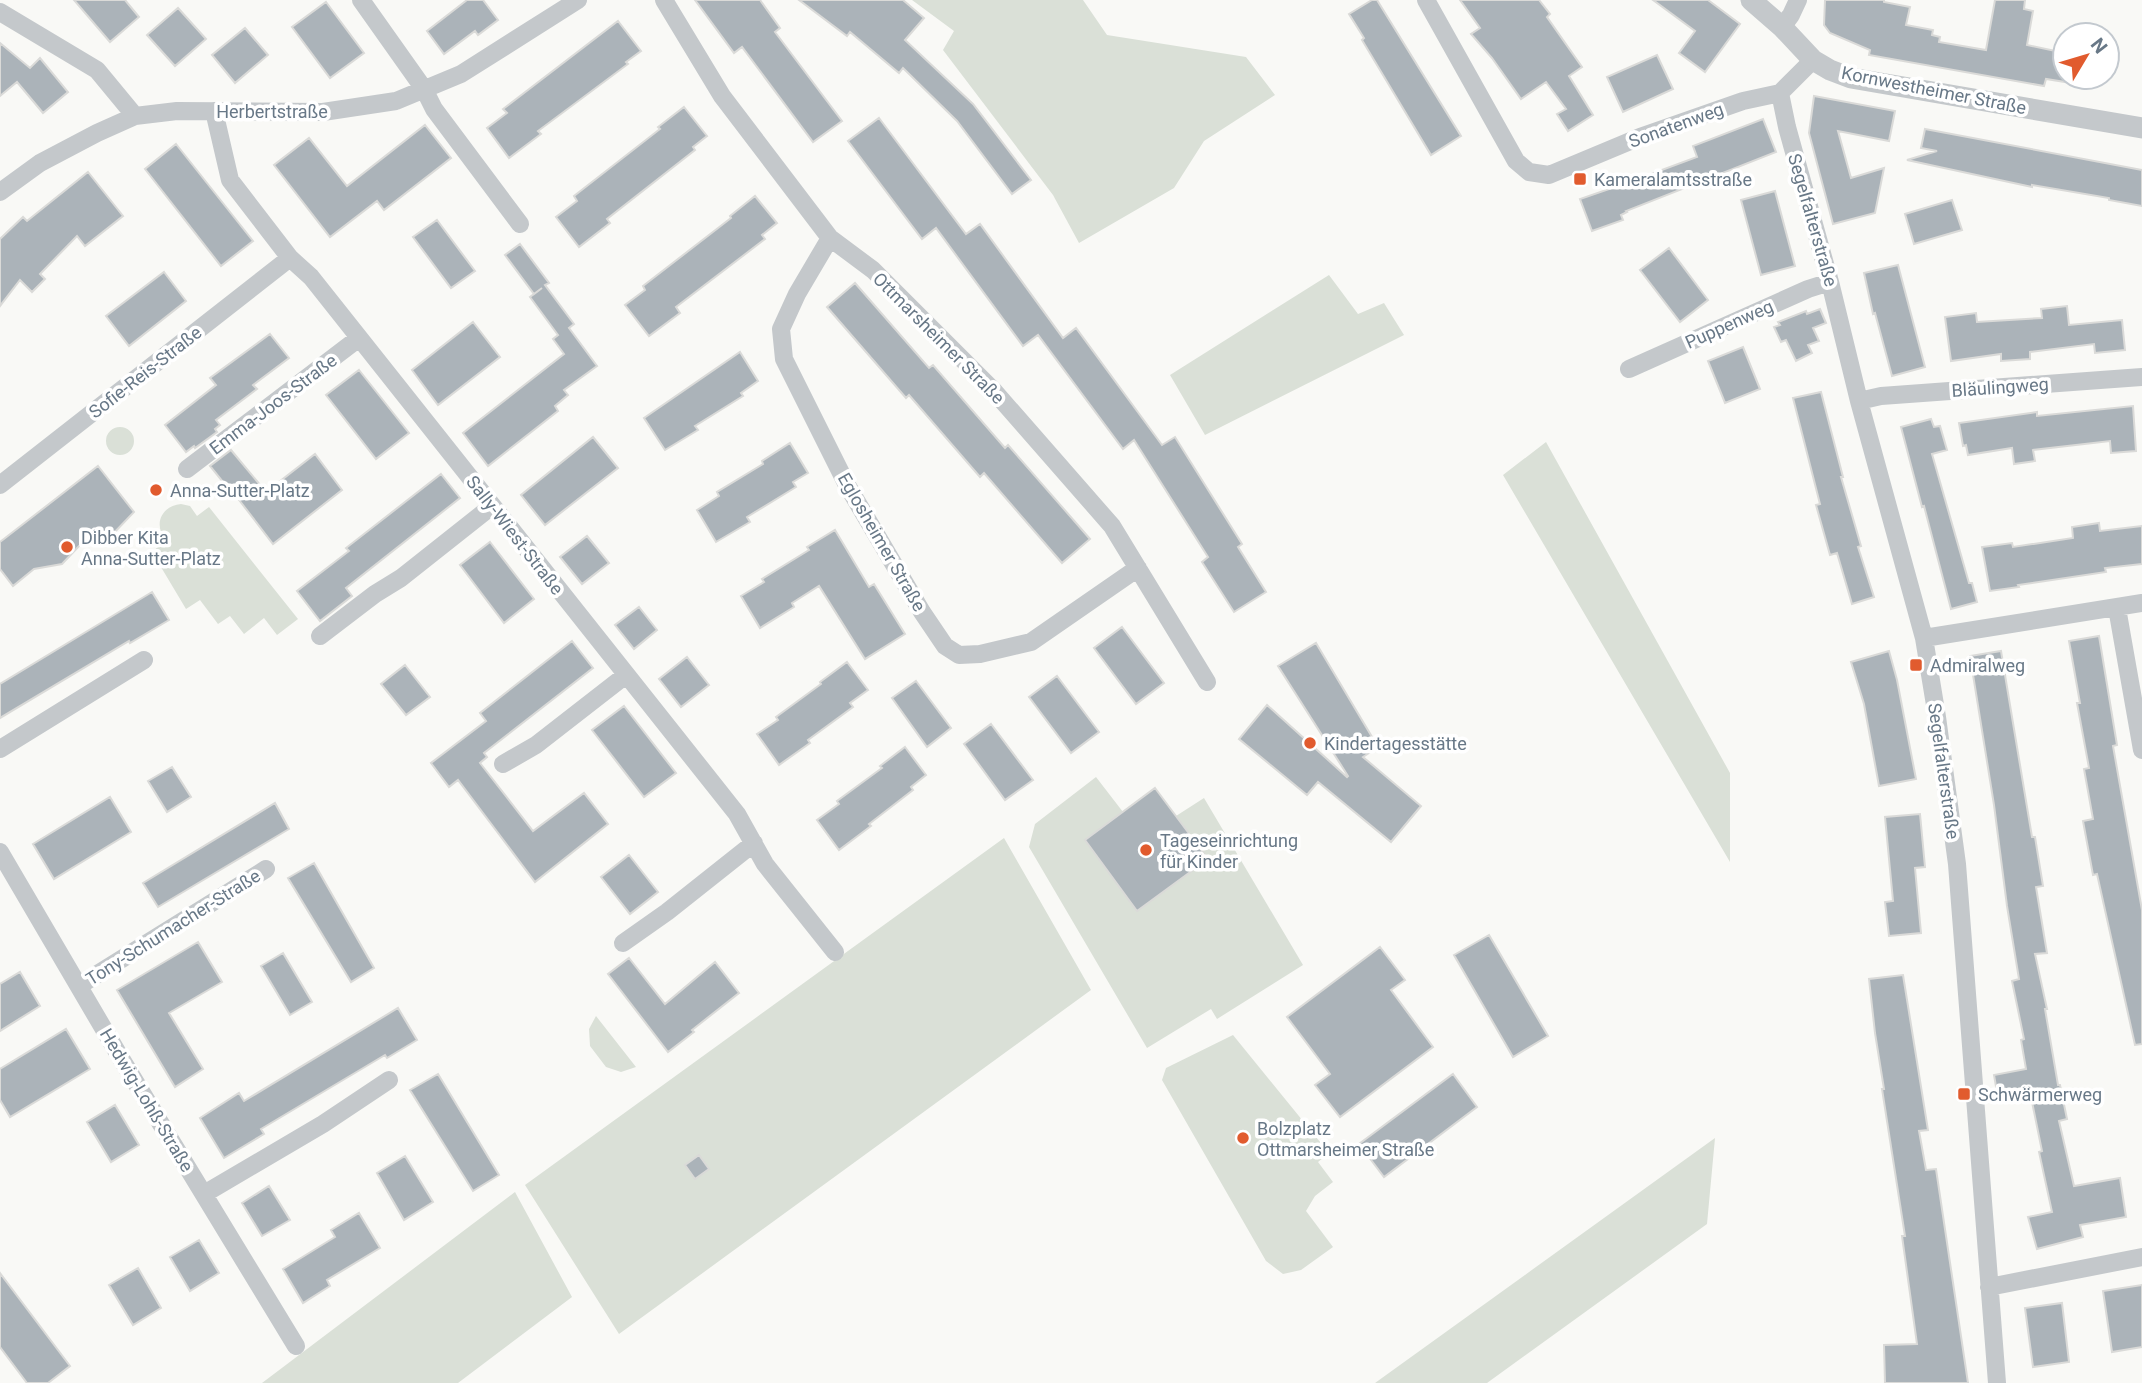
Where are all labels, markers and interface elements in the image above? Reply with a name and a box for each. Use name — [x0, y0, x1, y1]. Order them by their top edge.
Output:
north arrow — [2051, 21, 2121, 91]
text: N — [2086, 33, 2112, 58]
street label: Kornwestheimer Straße — [1840, 62, 2028, 118]
street label: Sonatenweg — [1626, 98, 1726, 152]
street label: Herbertstraße — [216, 101, 328, 122]
street label: Segelfalterstraße — [1784, 151, 1842, 289]
place label: Kameralamtsstraße — [1594, 169, 1752, 190]
marker: Kameralamtsstraße — [1572, 171, 1588, 187]
street label: Ottmarsheimer Straße — [869, 268, 1009, 408]
street label: Puppenweg — [1682, 295, 1776, 353]
street label: Sofie-Reis-Straße — [85, 322, 205, 422]
street label: Emma-Joos-Straße — [205, 349, 341, 459]
street label: Bläulingweg — [1951, 373, 2049, 401]
street label: Eglosheimer Straße — [834, 469, 930, 615]
street label: Sally-Wiest-Straße — [462, 471, 568, 599]
place label: Anna-Sutter-Platz — [170, 480, 310, 501]
marker: Anna-Sutter-Platz — [148, 482, 164, 498]
place label: Dibber Kita Anna-Sutter-Platz — [81, 527, 221, 569]
marker: Dibber Kita Anna-Sutter-Platz — [59, 539, 75, 555]
place label: Admiralweg — [1930, 655, 2025, 676]
marker: Admiralweg — [1908, 657, 1924, 673]
street label: Segelfalterstraße — [1924, 702, 1964, 840]
place label: Kindertagesstätte — [1324, 733, 1467, 754]
marker: Kindertagesstätte — [1302, 735, 1318, 751]
place label: Tageseinrichtung für Kinder — [1160, 830, 1298, 872]
marker: Tageseinrichtung für Kinder — [1138, 842, 1154, 858]
street label: Tony-Schumacher-Straße — [82, 865, 264, 989]
street label: Hedwig-Lohß-Straße — [96, 1025, 198, 1175]
place label: Schwärmerweg — [1978, 1084, 2102, 1105]
marker: Schwärmerweg — [1956, 1086, 1972, 1102]
place label: Bolzplatz Ottmarsheimer Straße — [1257, 1118, 1434, 1160]
marker: Bolzplatz Ottmarsheimer Straße — [1235, 1130, 1251, 1146]

